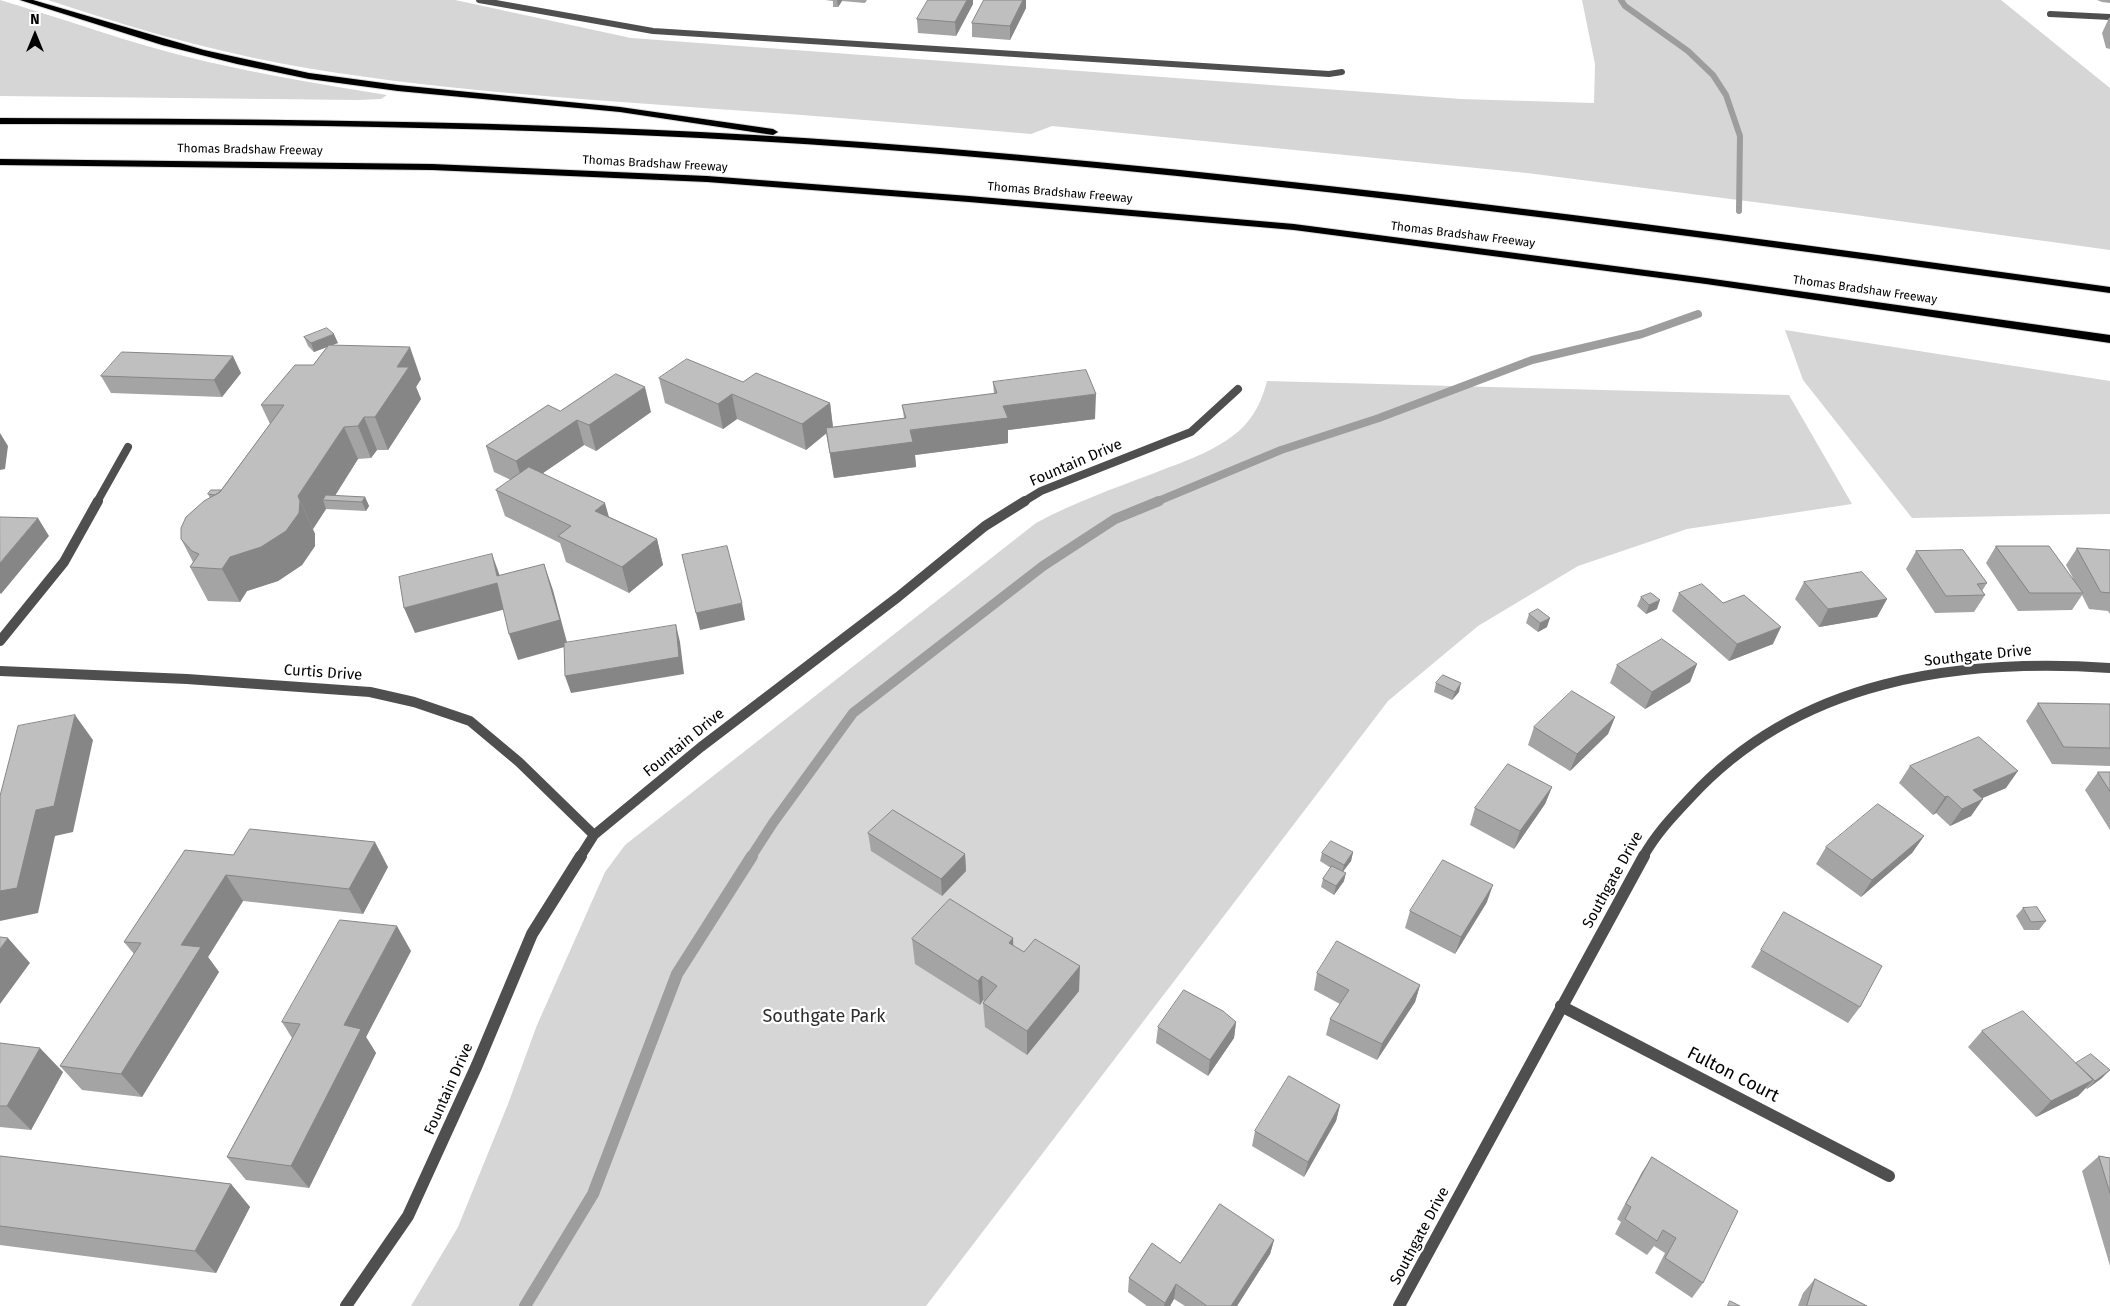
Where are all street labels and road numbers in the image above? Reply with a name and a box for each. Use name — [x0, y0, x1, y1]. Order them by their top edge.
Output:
street label: Thomas Bradshaw Freeway — [177, 142, 323, 158]
street label: Thomas Bradshaw Freeway — [582, 153, 728, 175]
street label: Thomas Bradshaw Freeway — [987, 179, 1133, 207]
street label: Thomas Bradshaw Freeway — [1390, 219, 1536, 251]
street label: Thomas Bradshaw Freeway — [1792, 273, 1938, 307]
street label: Fountain Drive — [1027, 435, 1125, 491]
street label: Southgate Drive — [1923, 641, 2033, 671]
street label: Curtis Drive — [283, 661, 363, 685]
street label: Fountain Drive — [640, 705, 728, 781]
street label: Southgate Drive — [1579, 828, 1647, 932]
street label: Fountain Drive — [421, 1040, 477, 1138]
street label: Fulton Court — [1683, 1043, 1783, 1107]
street label: Southgate Drive — [1387, 1184, 1453, 1288]

